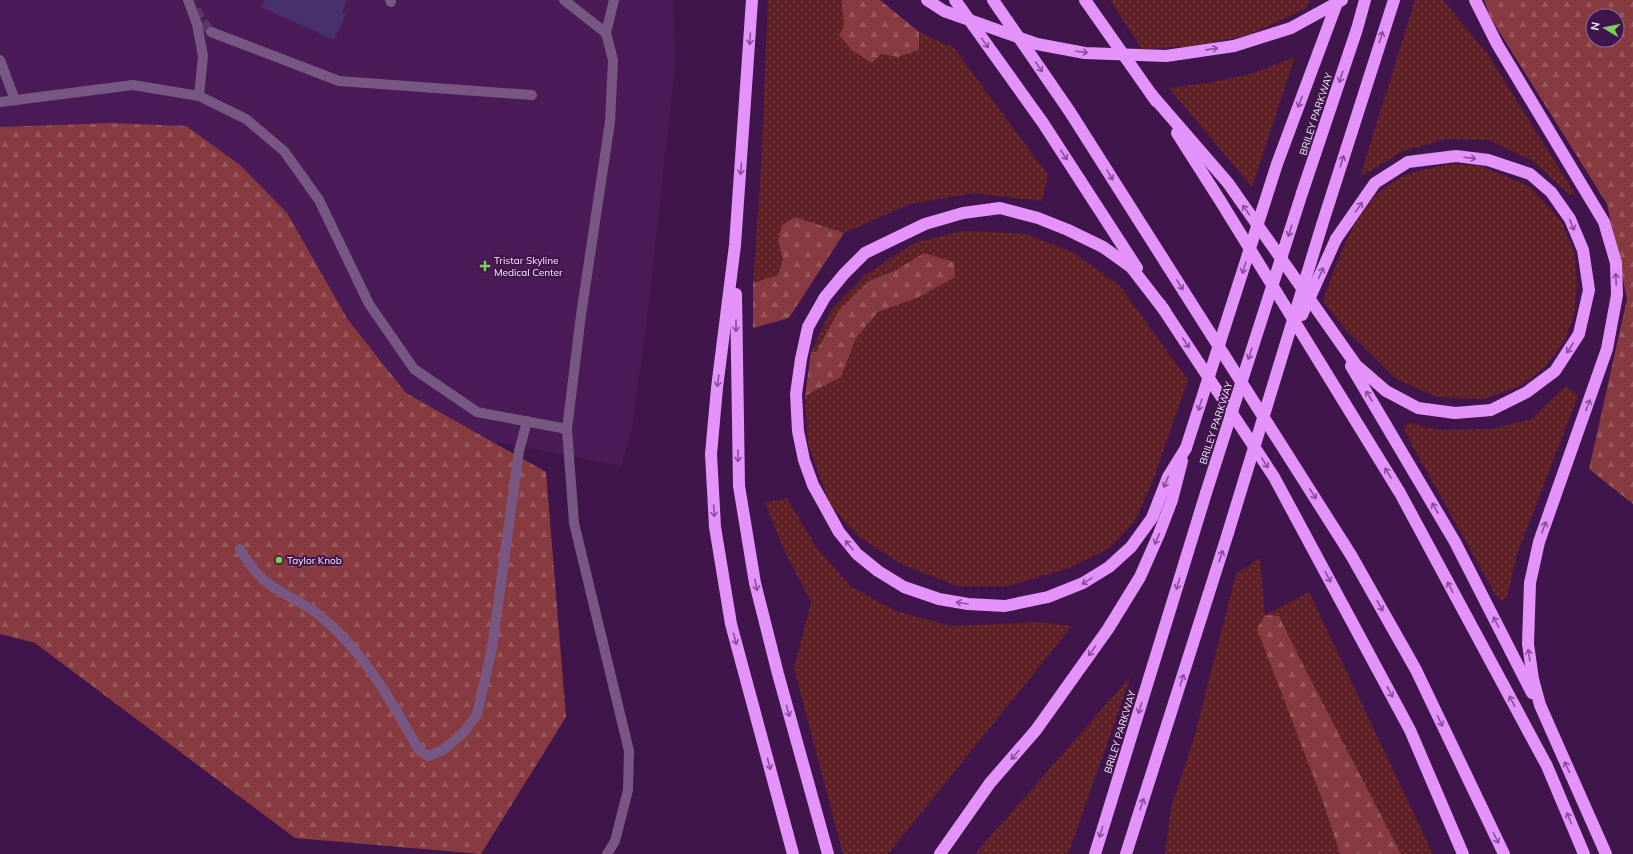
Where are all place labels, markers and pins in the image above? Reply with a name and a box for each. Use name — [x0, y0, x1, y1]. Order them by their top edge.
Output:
place label: Tristar Skyline Medical Center — [494, 254, 563, 279]
marker: Tristar Skyline Medical Center — [479, 260, 491, 272]
place label: Taylor Knob — [287, 554, 342, 567]
marker: Taylor Knob — [274, 555, 284, 565]

